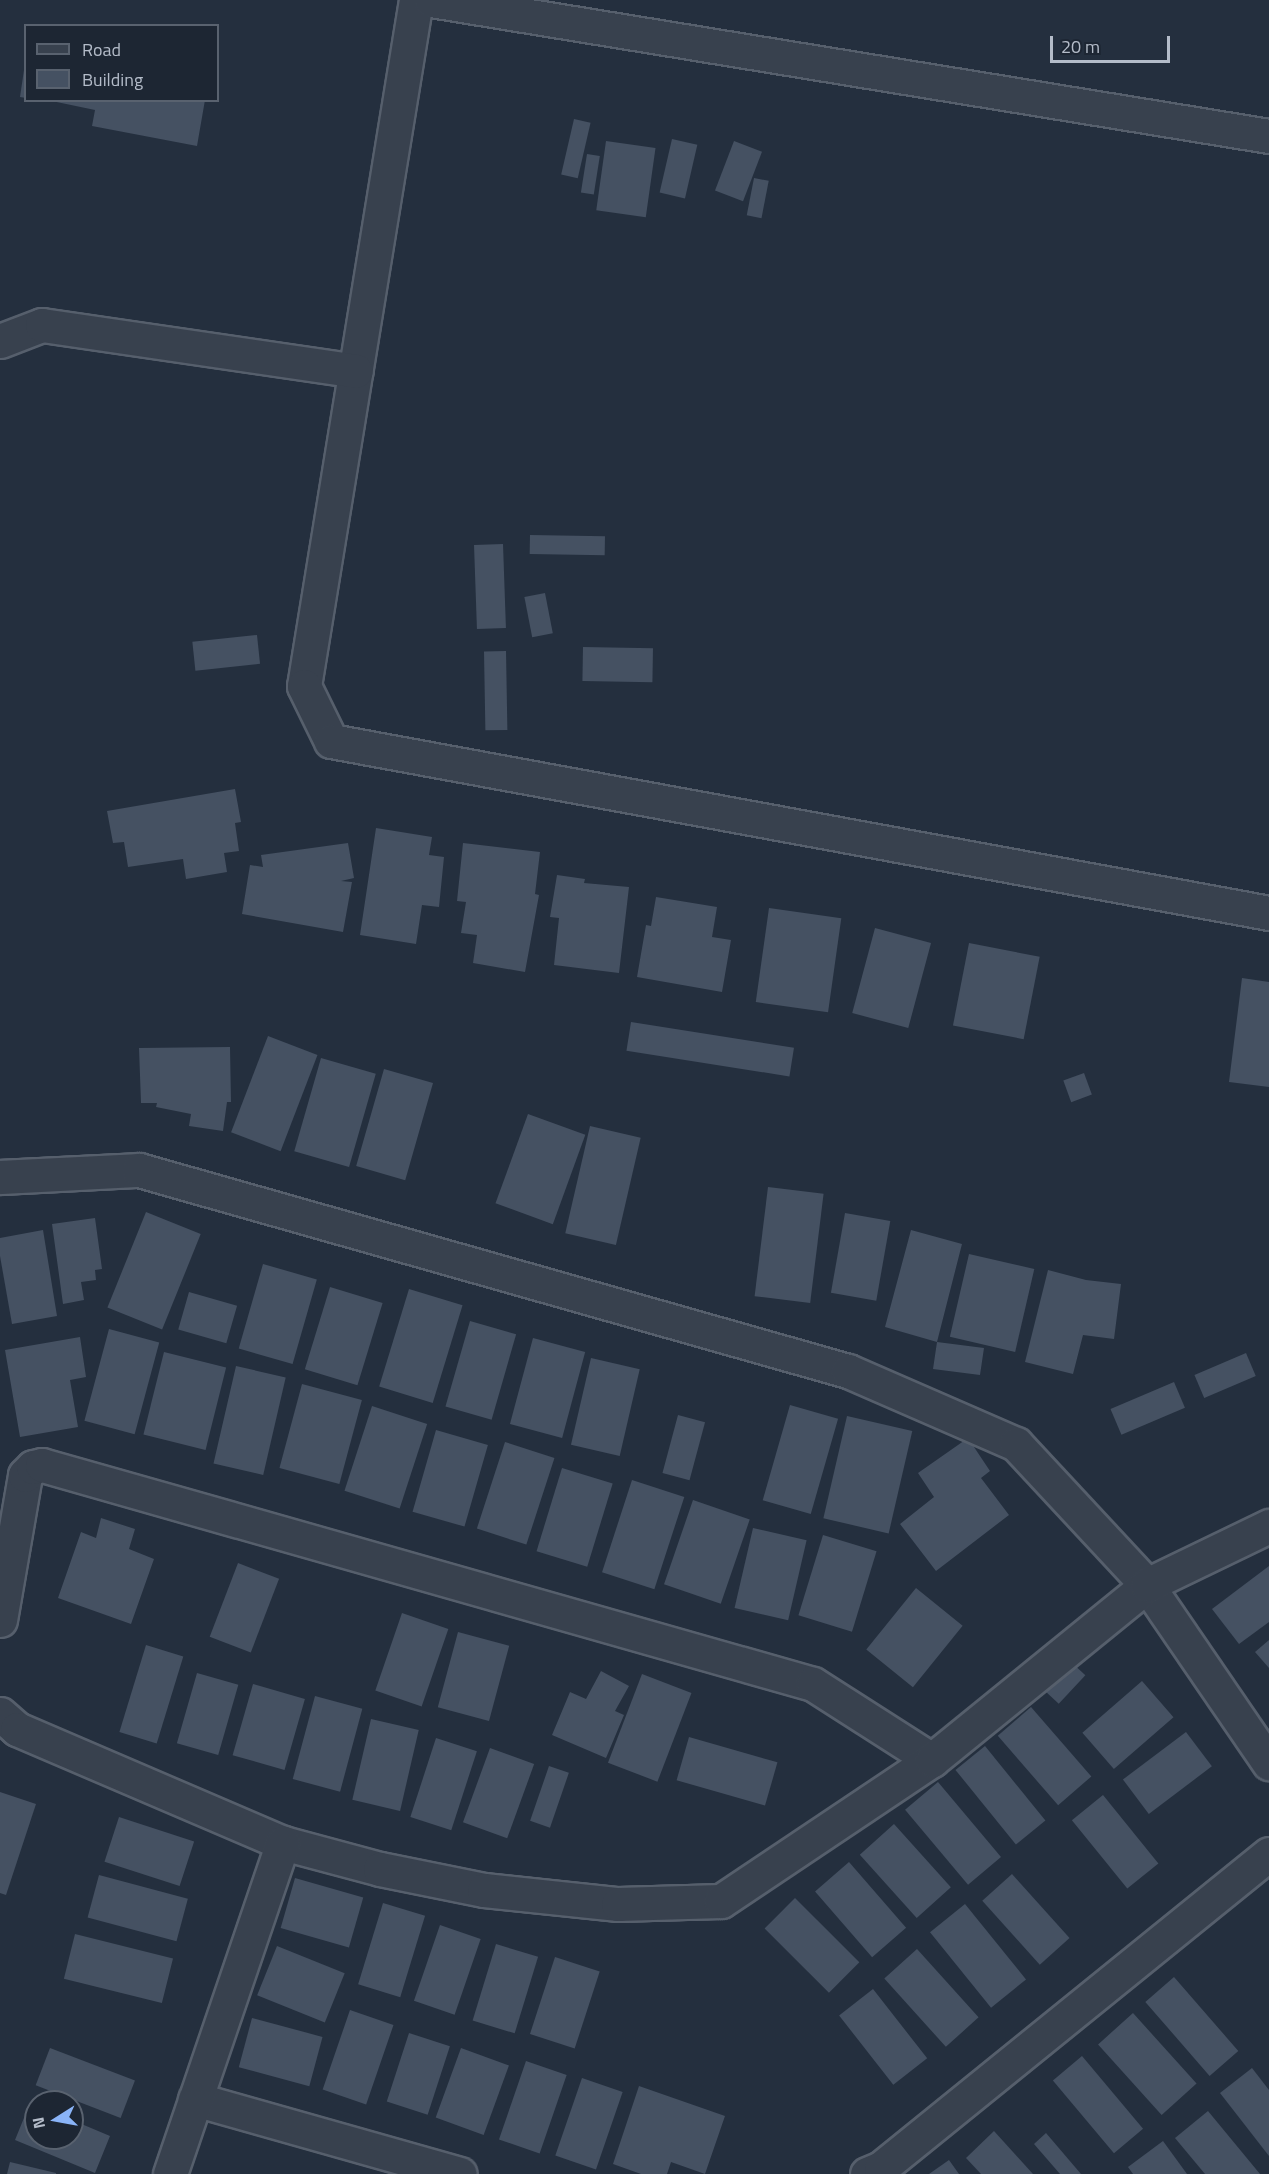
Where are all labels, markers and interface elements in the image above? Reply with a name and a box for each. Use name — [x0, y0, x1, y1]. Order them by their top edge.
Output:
legend — [24, 24, 219, 102]
scale bar — [1053, 24, 1173, 62]
text: 20 m — [1061, 33, 1100, 60]
text: Road — [82, 36, 121, 63]
text: Building — [82, 66, 143, 93]
north arrow — [24, 2090, 84, 2150]
text: N — [25, 2115, 51, 2131]

